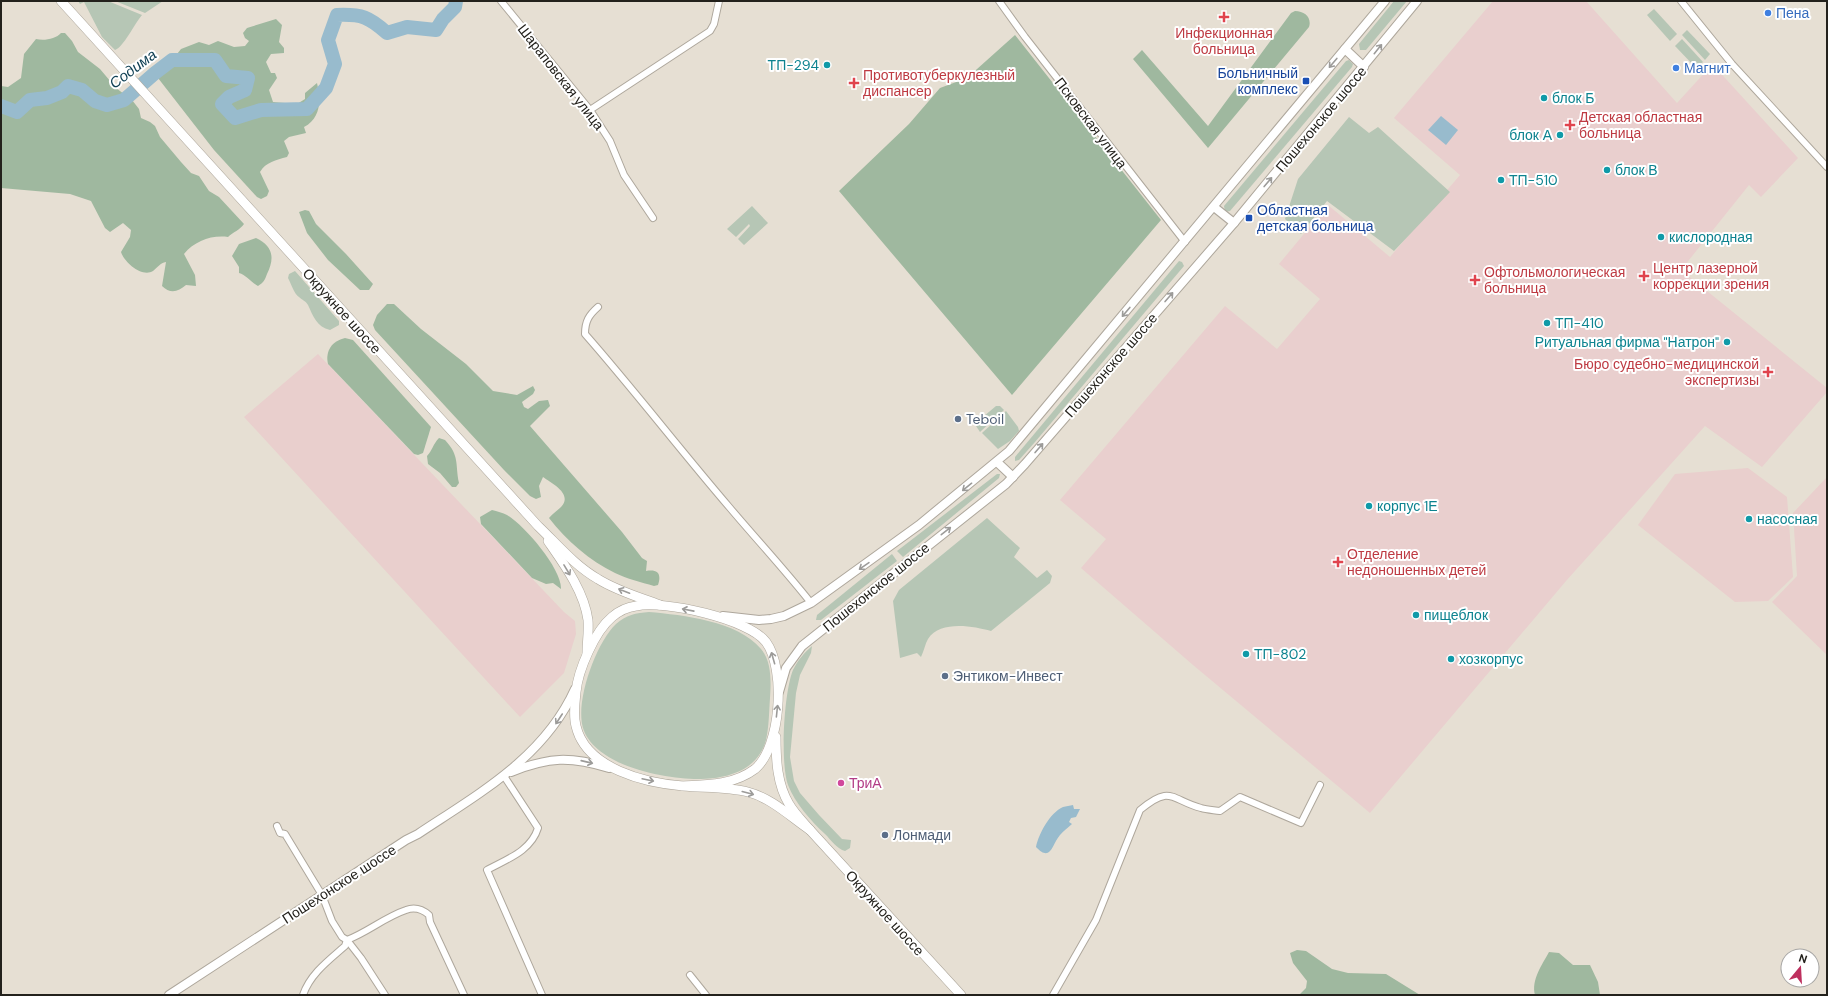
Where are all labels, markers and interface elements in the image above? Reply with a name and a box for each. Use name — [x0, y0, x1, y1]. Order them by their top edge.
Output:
place label: Пена — [1776, 4, 1810, 22]
marker: Пена — [1763, 8, 1773, 18]
marker: Инфекционная больница — [1218, 11, 1230, 23]
street label: Шараповская улица — [514, 20, 608, 134]
place label: Инфекционная больница — [1175, 24, 1273, 58]
one-way arrow — [1373, 44, 1382, 55]
water label: Содима — [105, 45, 161, 93]
place label: ТП-294 — [768, 56, 819, 74]
one-way arrow — [1328, 58, 1337, 69]
place label: Магнит — [1684, 59, 1731, 77]
marker: ТП-294 — [822, 60, 832, 70]
street label: Пошехонское шоссе — [1272, 62, 1371, 175]
marker: Магнит — [1671, 63, 1681, 73]
place label: Больничный комплекс — [1217, 64, 1298, 98]
place label: Противотуберкулезный диспансер — [863, 66, 1015, 100]
street label: Псковская улица — [1051, 74, 1131, 172]
marker: Больничный комплекс — [1301, 76, 1311, 86]
marker: Противотуберкулезный диспансер — [848, 77, 860, 89]
place label: блок Б — [1552, 89, 1595, 107]
marker: блок Б — [1539, 93, 1549, 103]
place label: Детская областная больница — [1579, 108, 1702, 142]
marker: Детская областная больница — [1564, 119, 1576, 131]
place label: блок А — [1509, 126, 1553, 144]
marker: блок А — [1555, 130, 1565, 140]
place label: блок В — [1615, 161, 1658, 179]
marker: блок В — [1602, 165, 1612, 175]
place label: ТП-510 — [1509, 171, 1558, 189]
marker: ТП-510 — [1496, 175, 1506, 185]
one-way arrow — [1264, 177, 1273, 187]
place label: Областная детская больница — [1257, 201, 1374, 235]
marker: Областная детская больница — [1244, 213, 1254, 223]
place label: кислородная — [1669, 228, 1753, 246]
marker: кислородная — [1656, 232, 1666, 242]
place label: Центр лазерной коррекции зрения — [1653, 259, 1769, 293]
place label: Офтольмологическая больница — [1484, 263, 1625, 297]
street label: Окружное шоссе — [299, 264, 385, 358]
marker: Центр лазерной коррекции зрения — [1638, 270, 1650, 282]
marker: Офтольмологическая больница — [1469, 274, 1481, 286]
one-way arrow — [1165, 291, 1174, 302]
one-way arrow — [1122, 306, 1131, 317]
street label: Пошехонское шоссе — [1061, 309, 1161, 421]
place label: ТП-410 — [1555, 314, 1604, 332]
marker: ТП-410 — [1542, 318, 1552, 328]
place label: Ритуальная фирма "Натрон" — [1535, 333, 1719, 351]
marker: Ритуальная фирма "Натрон" — [1722, 337, 1732, 347]
place label: Бюро судебно-медицинской экспертизы — [1574, 355, 1759, 389]
marker: Бюро судебно-медицинской экспертизы — [1762, 366, 1774, 378]
place label: Teboil — [966, 410, 1004, 428]
marker: Teboil — [953, 414, 963, 424]
one-way arrow — [1034, 444, 1043, 454]
one-way arrow — [961, 482, 972, 491]
place label: корпус 1Е — [1377, 497, 1438, 515]
marker: корпус 1Е — [1364, 501, 1374, 511]
place label: насосная — [1757, 510, 1818, 528]
marker: насосная — [1744, 514, 1754, 524]
one-way arrow — [941, 526, 952, 535]
street label: Пошехонское шоссе — [819, 538, 933, 636]
place label: Отделение недоношенных детей — [1347, 545, 1486, 579]
marker: Отделение недоношенных детей — [1332, 556, 1344, 568]
one-way arrow — [858, 562, 869, 570]
one-way arrow — [563, 564, 571, 575]
one-way arrow — [618, 587, 630, 595]
one-way arrow — [682, 606, 695, 614]
place label: пищеблок — [1424, 606, 1489, 624]
marker: пищеблок — [1411, 610, 1421, 620]
place label: ТП-802 — [1254, 645, 1306, 663]
marker: ТП-802 — [1241, 649, 1251, 659]
place label: хозкорпус — [1459, 650, 1523, 668]
one-way arrow — [769, 652, 776, 665]
marker: хозкорпус — [1446, 654, 1456, 664]
place label: Энтиком-Инвест — [953, 667, 1063, 685]
marker: Энтиком-Инвест — [940, 671, 950, 681]
one-way arrow — [773, 705, 780, 718]
one-way arrow — [555, 713, 563, 724]
one-way arrow — [581, 759, 594, 767]
place label: ТриА — [849, 774, 882, 792]
one-way arrow — [642, 777, 655, 785]
marker: ТриА — [836, 778, 846, 788]
one-way arrow — [742, 789, 755, 797]
place label: Лонмади — [893, 826, 951, 844]
marker: Лонмади — [880, 830, 890, 840]
street label: Пошехонское шоссе — [279, 840, 400, 928]
street label: Окружное шоссе — [842, 866, 928, 960]
north arrow — [1780, 948, 1820, 988]
text: N — [1797, 951, 1809, 966]

